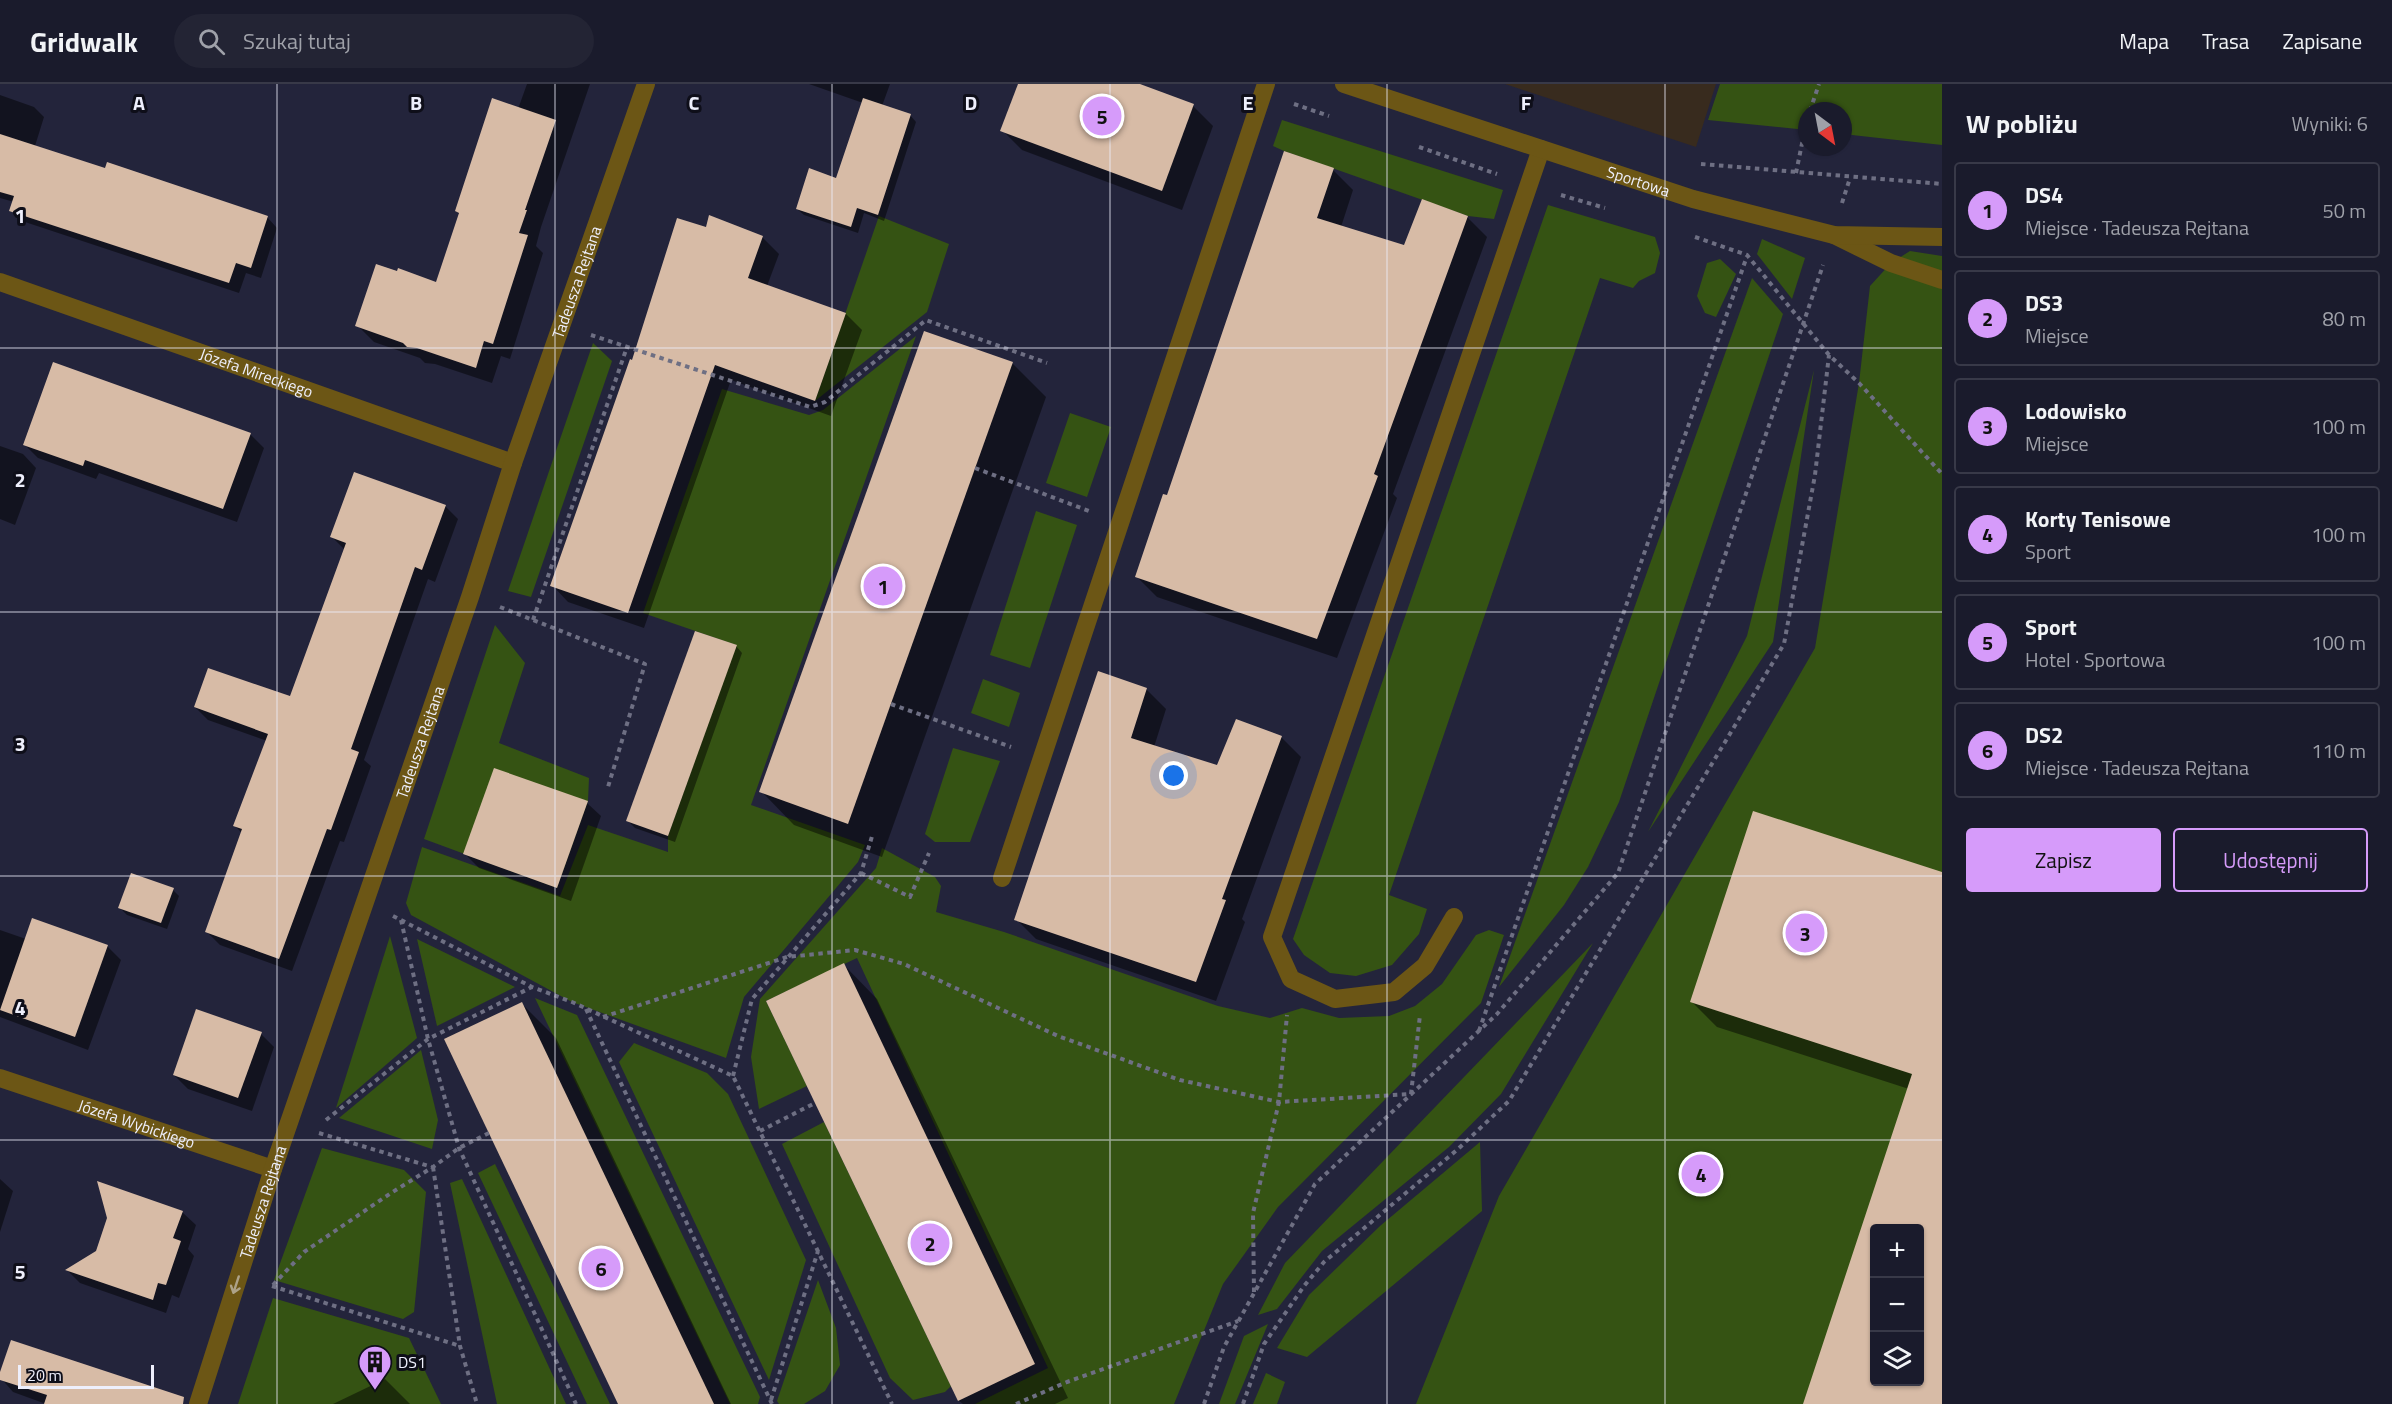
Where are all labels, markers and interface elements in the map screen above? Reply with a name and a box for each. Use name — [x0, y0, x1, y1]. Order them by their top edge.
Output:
search box — [174, 14, 594, 68]
text: Gridwalk — [30, 20, 138, 63]
text: Szukaj tutaj — [243, 24, 351, 58]
icon: search — [195, 25, 228, 58]
text: Mapa — [2119, 25, 2169, 57]
text: Trasa — [2202, 25, 2249, 57]
text: Zapisane — [2282, 25, 2362, 57]
text: A — [133, 87, 145, 118]
text: B — [410, 87, 422, 118]
text: C — [689, 87, 700, 118]
text: D — [965, 87, 977, 118]
text: E — [1242, 87, 1254, 118]
text: F — [1521, 87, 1532, 118]
pin: 5 — [1082, 93, 1122, 138]
north arrow — [1798, 102, 1852, 156]
text: W pobliżu — [1966, 104, 2078, 143]
text: Wyniki: 6 — [2292, 108, 2368, 139]
street label: Sportowa — [1604, 159, 1673, 203]
text: DS4 — [2025, 178, 2063, 212]
text: 1 — [1982, 195, 1993, 226]
text: 50 m — [2322, 195, 2366, 226]
text: 1 — [14, 200, 26, 231]
text: Miejsce · Tadeusza Rejtana — [2025, 212, 2249, 243]
street label: Tadeusza Rejtana — [546, 223, 607, 342]
text: DS3 — [2025, 286, 2063, 320]
text: 2 — [1982, 303, 1993, 334]
text: 80 m — [2322, 303, 2366, 334]
text: Miejsce — [2025, 320, 2089, 351]
street label: Józefa Mireckiego — [197, 341, 316, 404]
text: Lodowisko — [2025, 394, 2127, 428]
text: 3 — [1982, 411, 1993, 442]
text: 100 m — [2311, 411, 2366, 442]
text: Miejsce — [2025, 428, 2089, 459]
text: 2 — [14, 464, 26, 495]
text: Korty Tenisowe — [2025, 502, 2171, 536]
text: 4 — [1982, 519, 1993, 550]
text: 100 m — [2311, 519, 2366, 550]
text: Sport — [2025, 536, 2071, 567]
pin: 1 — [864, 564, 902, 608]
text: Sport — [2025, 610, 2077, 644]
text: 5 — [1982, 627, 1993, 658]
text: 100 m — [2311, 627, 2366, 658]
text: Hotel · Sportowa — [2025, 644, 2165, 675]
street label: Tadeusza Rejtana — [389, 683, 451, 802]
text: DS2 — [2025, 718, 2063, 752]
text: 3 — [14, 728, 26, 759]
text: 6 — [1982, 735, 1993, 766]
text: 110 m — [2311, 735, 2366, 766]
text: Miejsce · Tadeusza Rejtana — [2025, 752, 2249, 783]
your location — [1159, 761, 1188, 790]
button: Zapisz — [1966, 828, 2161, 892]
button: Udostępnij — [2173, 828, 2368, 892]
pin: 3 — [1786, 910, 1824, 956]
text: 4 — [14, 992, 26, 1023]
street label: Józefa Wybickiego — [75, 1093, 198, 1154]
street label: Tadeusza Rejtana — [233, 1142, 292, 1262]
pin: 4 — [1682, 1152, 1720, 1196]
pin: 2 — [910, 1220, 950, 1266]
map controls — [1870, 1224, 1924, 1386]
button: + — [1870, 1224, 1924, 1278]
pin: 6 — [582, 1246, 620, 1290]
text: 5 — [14, 1256, 26, 1287]
one-way arrow — [229, 1275, 240, 1294]
button: − — [1870, 1278, 1924, 1332]
button: layers — [1870, 1332, 1924, 1386]
building icon: DS1 — [357, 1344, 393, 1391]
place label: DS1 — [398, 1350, 426, 1374]
scale bar — [18, 1362, 154, 1390]
text: 20 m — [27, 1363, 62, 1387]

